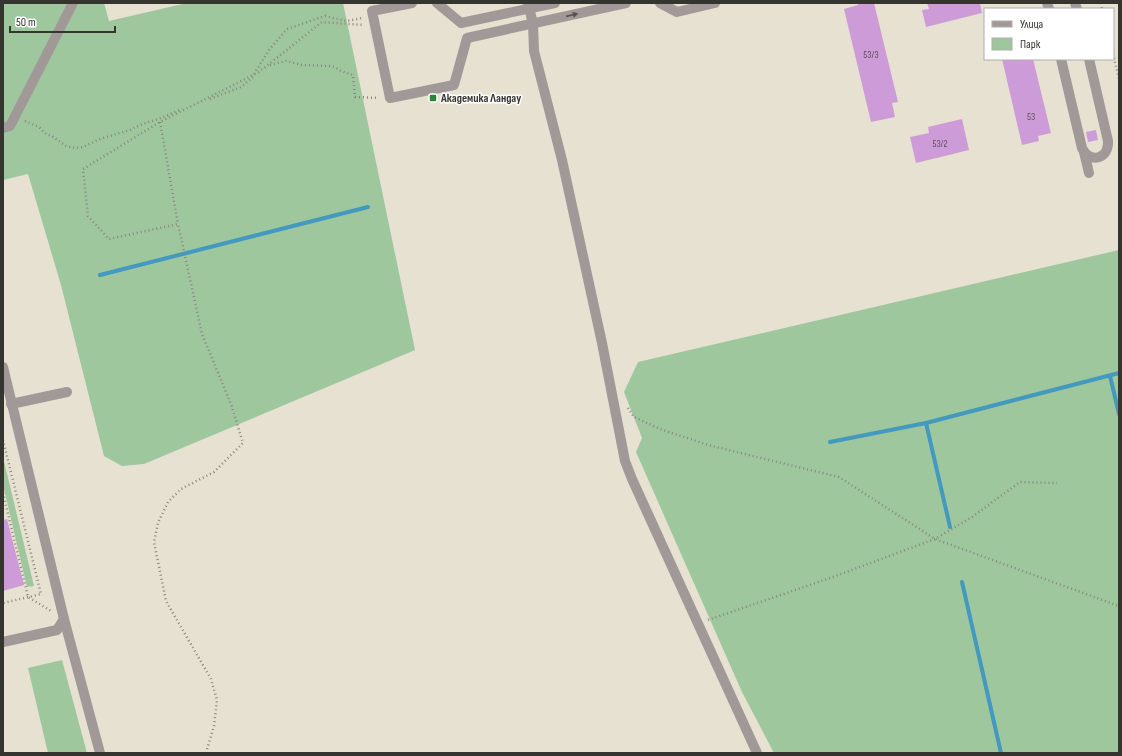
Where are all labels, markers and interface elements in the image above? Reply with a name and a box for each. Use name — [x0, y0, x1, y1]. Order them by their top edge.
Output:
scale bar — [10, 8, 115, 34]
legend — [984, 8, 1114, 60]
one-way arrow — [565, 12, 578, 18]
text: 50 m — [16, 15, 36, 30]
text: Улица — [1020, 17, 1044, 32]
text: Парк — [1020, 37, 1041, 52]
house number: 53/3 — [863, 49, 879, 61]
place label: Академика Ландау — [440, 91, 521, 106]
marker: Академика Ландау — [428, 93, 438, 103]
house number: 53 — [1027, 111, 1035, 123]
house number: 53/2 — [932, 138, 948, 150]

